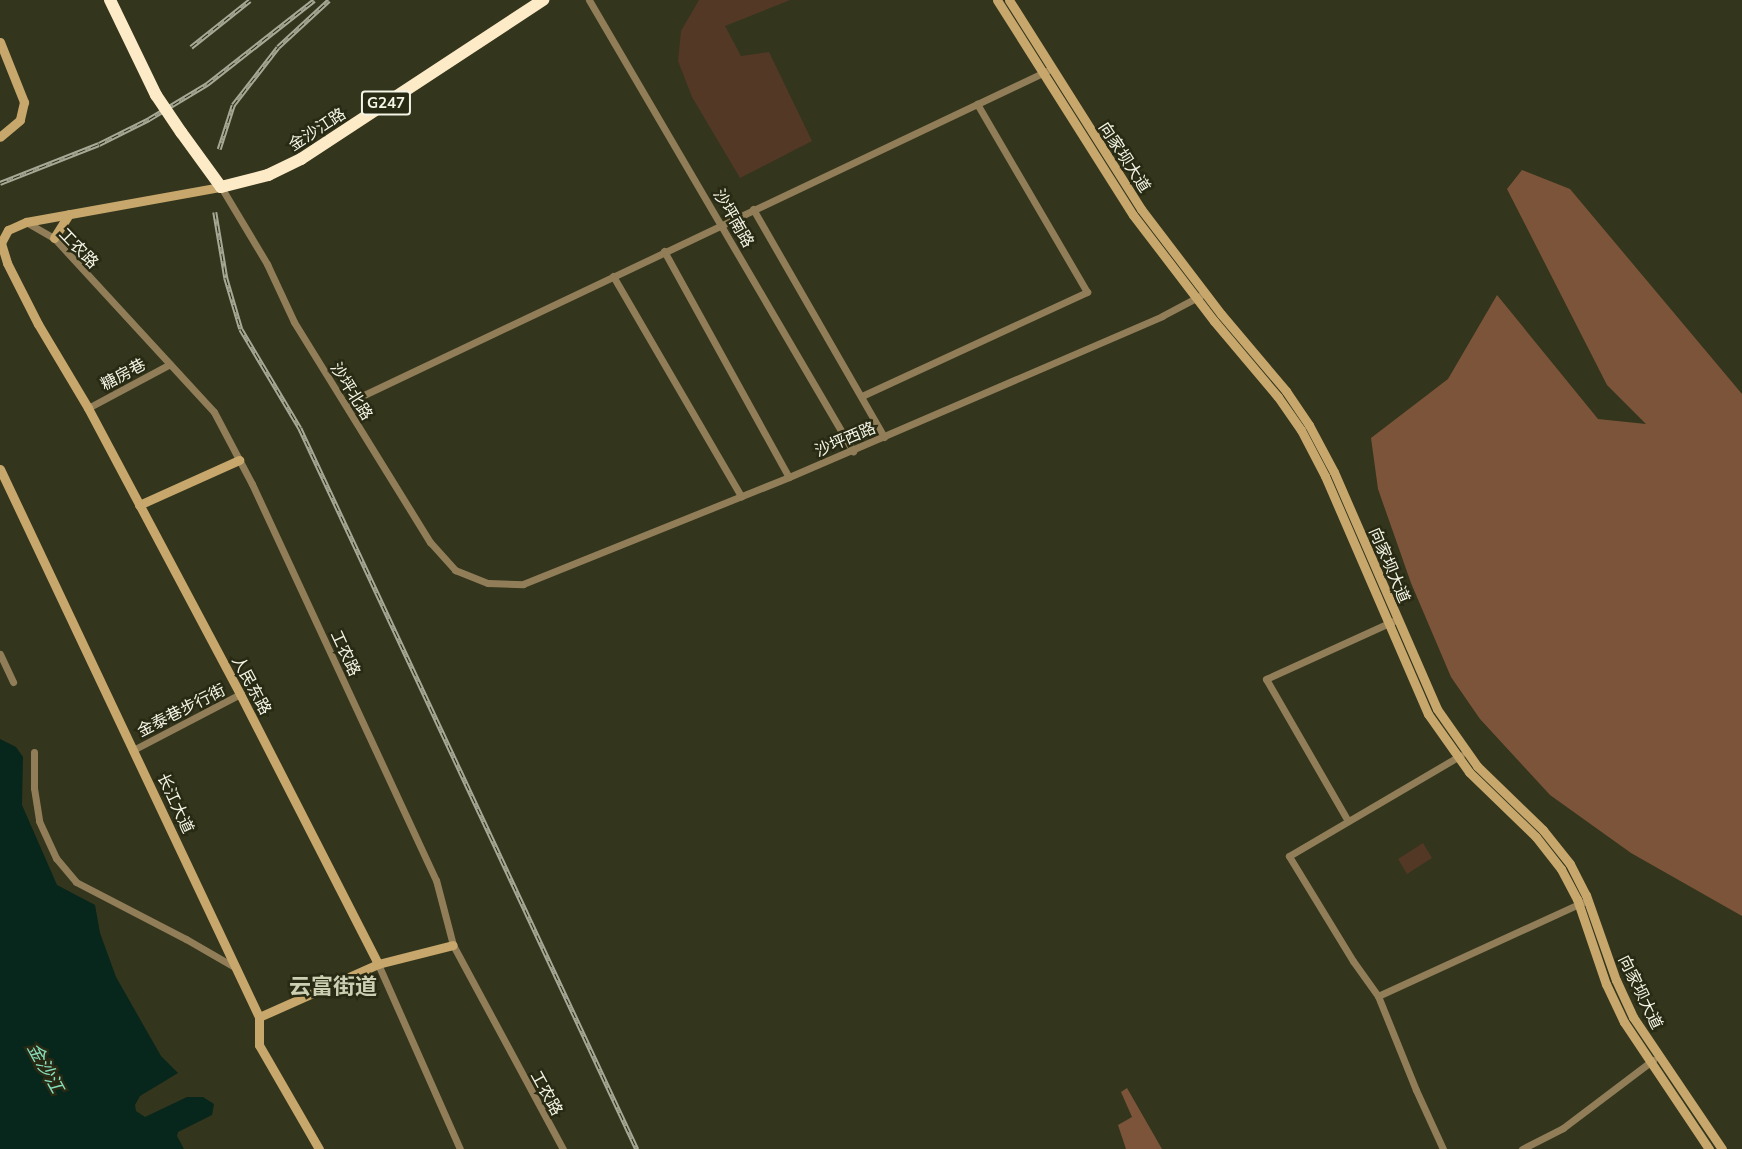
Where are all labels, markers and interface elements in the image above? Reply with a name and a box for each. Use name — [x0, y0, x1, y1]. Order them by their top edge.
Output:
road number: G247 — [360, 91, 412, 115]
street label: 金沙江路 — [285, 104, 349, 154]
street label: 向家坝大道 — [1095, 118, 1155, 196]
street label: 沙坪南路 — [710, 185, 758, 251]
street label: 工农路 — [55, 224, 103, 272]
street label: 糖房巷 — [97, 354, 149, 394]
street label: 沙坪北路 — [327, 359, 377, 423]
street label: 沙坪西路 — [812, 418, 878, 460]
street label: 向家坝大道 — [1366, 524, 1414, 606]
street label: 工农路 — [327, 627, 365, 679]
street label: 人民东路 — [229, 652, 275, 718]
street label: 金泰巷步行街 — [134, 680, 228, 740]
street label: 长江大道 — [154, 770, 198, 836]
street label: 向家坝大道 — [1615, 952, 1667, 1032]
district label: 云富街道 — [289, 974, 377, 1000]
water label: 金沙江 — [22, 1039, 68, 1097]
street label: 工农路 — [527, 1067, 567, 1119]

